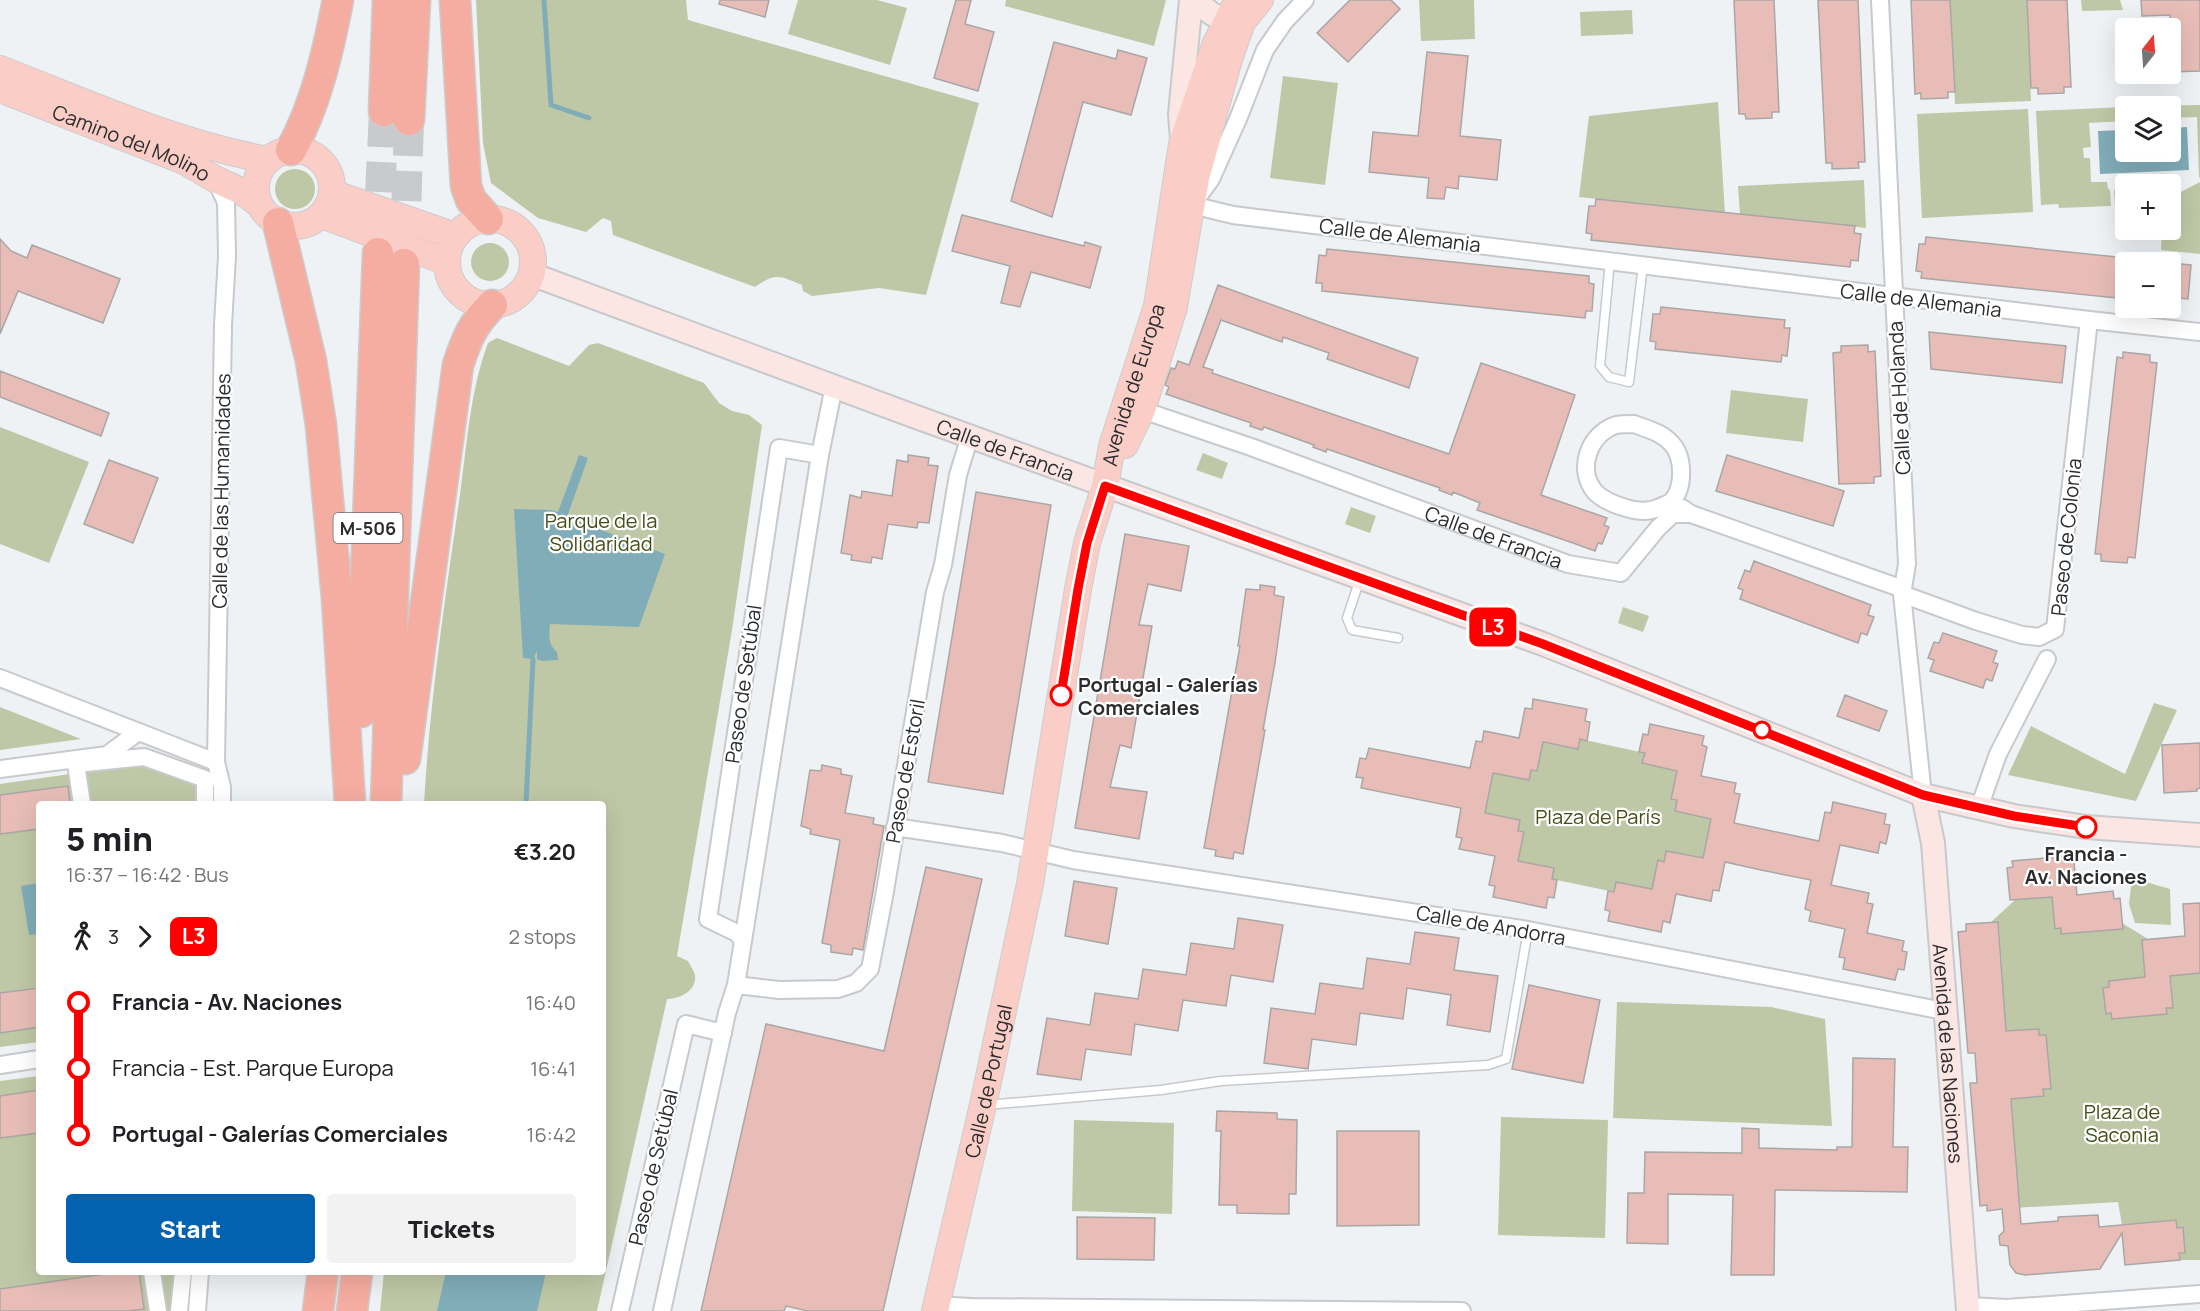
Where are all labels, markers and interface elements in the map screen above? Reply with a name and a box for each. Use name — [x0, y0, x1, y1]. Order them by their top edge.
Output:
north arrow — [2115, 18, 2181, 84]
map controls — [2115, 18, 2181, 318]
button: layers — [2115, 96, 2181, 162]
street label: Camino del Molino — [49, 97, 216, 187]
button: + — [2115, 174, 2181, 240]
street label: Calle de Alemania — [1318, 212, 1482, 258]
button: − — [2115, 252, 2181, 318]
street label: Calle de Alemania — [1839, 277, 2003, 323]
street label: Avenida de Europa — [1095, 300, 1170, 468]
street label: Calle de Holanda — [1881, 320, 1917, 476]
street label: Calle de las Humanidades — [205, 373, 237, 609]
street label: Calle de Francia — [933, 412, 1078, 487]
street label: Paseo de Colonia — [2044, 457, 2088, 617]
street label: Calle de Francia — [1421, 499, 1566, 574]
park label: Parque de la Solidaridad — [545, 507, 657, 557]
road number: M-506 — [334, 513, 403, 543]
street label: Paseo de Setúbal — [719, 603, 767, 765]
line badge: L3 — [1466, 608, 1520, 646]
text: L3 — [1481, 613, 1505, 641]
place label: Portugal - Galerías Comerciales — [1078, 671, 1258, 721]
marker: Portugal - Galerías Comerciales — [1050, 684, 1072, 706]
street label: Paseo de Estoril — [879, 697, 931, 845]
unlabelled marker — [1753, 721, 1771, 739]
park label: Plaza de París — [1535, 803, 1661, 830]
text: 5 min — [66, 816, 153, 861]
marker: Francia - Av. Naciones — [2075, 816, 2097, 838]
text: €3.20 — [514, 837, 576, 867]
place label: Francia - Av. Naciones — [2025, 840, 2147, 890]
text: 16:37 – 16:42 · Bus — [66, 861, 229, 888]
street label: Calle de Andorra — [1414, 899, 1568, 951]
icon: walk — [66, 920, 99, 953]
icon: forward — [128, 920, 161, 953]
text: L3 — [182, 922, 205, 950]
text: 3 — [108, 923, 119, 950]
text: 2 stops — [508, 923, 576, 950]
street label: Avenida de las Naciones — [1927, 942, 1970, 1164]
text: Francia - Av. Naciones — [112, 987, 342, 1017]
text: 16:40 — [526, 989, 576, 1016]
street label: Calle de Portugal — [958, 1002, 1018, 1161]
text: Francia - Est. Parque Europa — [112, 1053, 394, 1083]
text: 16:41 — [530, 1055, 576, 1082]
street label: Paseo de Setúbal — [622, 1086, 684, 1248]
park label: Plaza de Saconia — [2084, 1098, 2160, 1148]
text: Portugal - Galerías Comerciales — [112, 1119, 448, 1149]
text: 16:42 — [527, 1121, 576, 1148]
button: Start — [66, 1194, 315, 1263]
button: Tickets — [327, 1194, 576, 1263]

